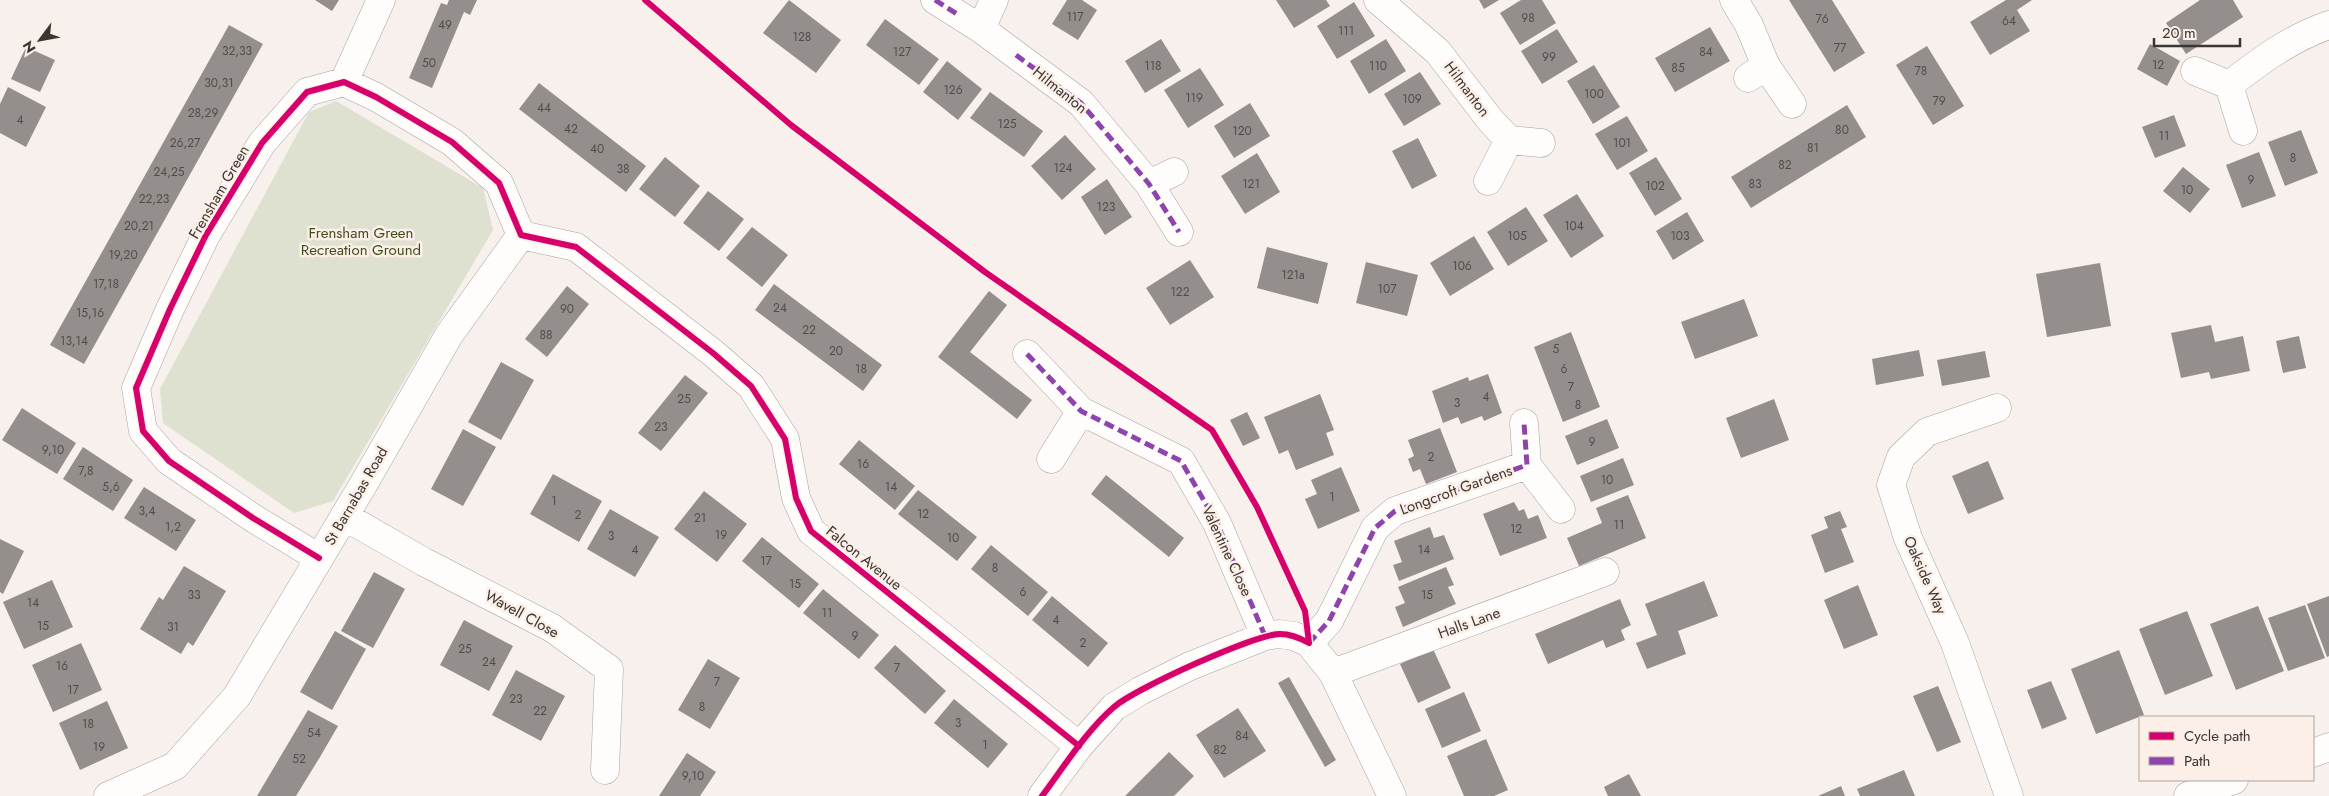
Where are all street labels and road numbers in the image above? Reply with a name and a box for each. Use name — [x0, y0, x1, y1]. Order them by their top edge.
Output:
street label: Hilmanton — [1439, 57, 1495, 121]
street label: Hilmanton — [1028, 61, 1092, 119]
street label: Frensham Green — [183, 141, 255, 243]
street label: St Barnabas Road — [319, 443, 393, 549]
street label: Longcroft Gardens — [1397, 459, 1515, 521]
street label: Valentine Close — [1196, 502, 1258, 600]
street label: Falcon Avenue — [821, 520, 907, 596]
street label: Oakside Way — [1898, 532, 1952, 618]
street label: Wavell Close — [481, 585, 563, 644]
street label: Halls Lane — [1435, 601, 1504, 644]

